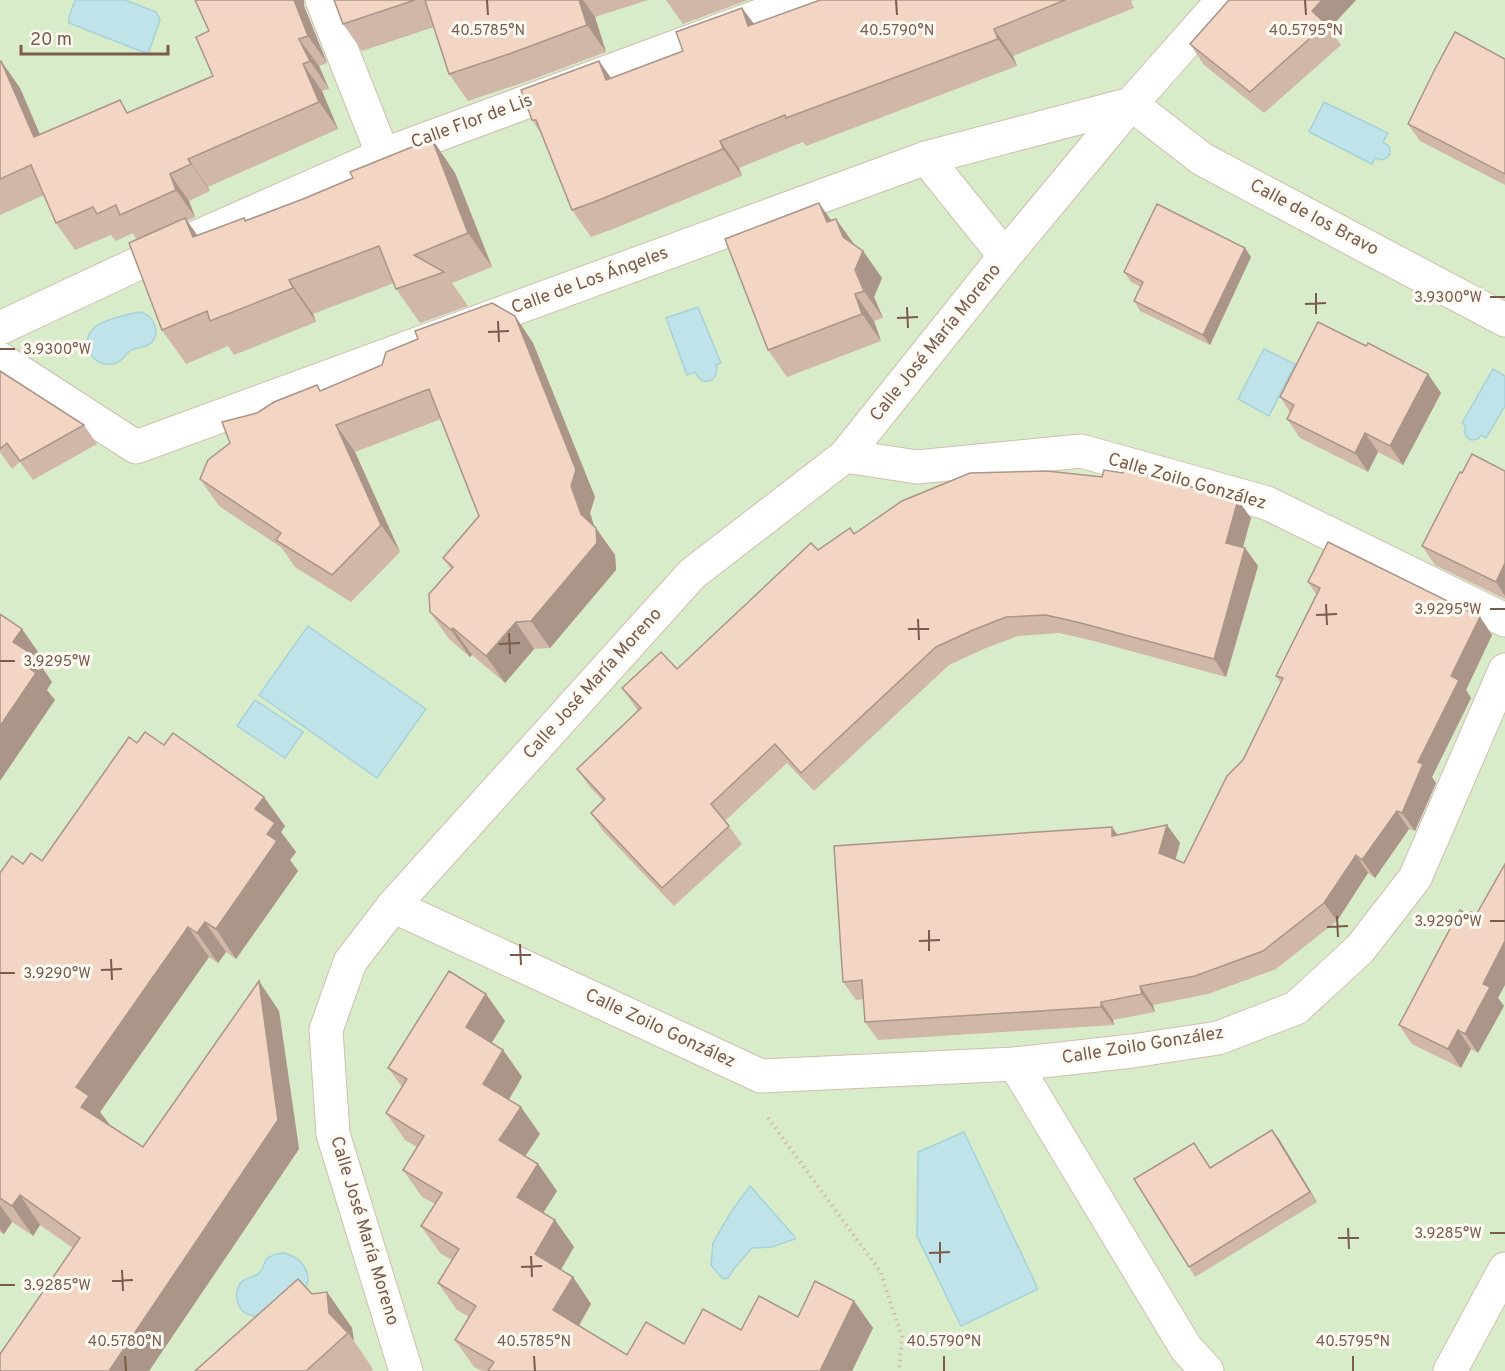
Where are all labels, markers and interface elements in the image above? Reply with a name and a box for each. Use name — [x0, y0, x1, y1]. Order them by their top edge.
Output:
scale bar — [21, 18, 168, 56]
text: 40.5785°N — [451, 22, 525, 41]
text: 40.5790°N — [860, 22, 934, 41]
text: 40.5795°N — [1269, 22, 1343, 41]
text: 20 m — [30, 29, 72, 52]
street label: Calle Flor de Lis — [408, 89, 536, 155]
street label: Calle de los Bravo — [1246, 174, 1382, 262]
street label: Calle de Los Ángeles — [508, 240, 672, 320]
street label: Calle José María Moreno — [865, 259, 1007, 427]
text: 3.9300°W — [1414, 289, 1482, 308]
text: 3.9300°W — [23, 341, 91, 360]
street label: Calle Zoilo González — [1105, 448, 1269, 516]
text: 3.9295°W — [1414, 601, 1482, 620]
street label: Calle José María Moreno — [519, 603, 667, 765]
text: 3.9295°W — [23, 653, 91, 672]
text: 3.9290°W — [1414, 913, 1482, 932]
text: 3.9290°W — [23, 965, 91, 984]
street label: Calle Zoilo González — [581, 984, 739, 1074]
street label: Calle Zoilo González — [1060, 1022, 1226, 1070]
street label: Calle José María Moreno — [324, 1134, 404, 1328]
text: 3.9285°W — [1414, 1225, 1482, 1244]
text: 3.9285°W — [23, 1277, 91, 1296]
text: 40.5780°N — [88, 1333, 162, 1352]
text: 40.5785°N — [497, 1333, 571, 1352]
text: 40.5790°N — [907, 1333, 981, 1352]
text: 40.5795°N — [1316, 1333, 1390, 1352]

